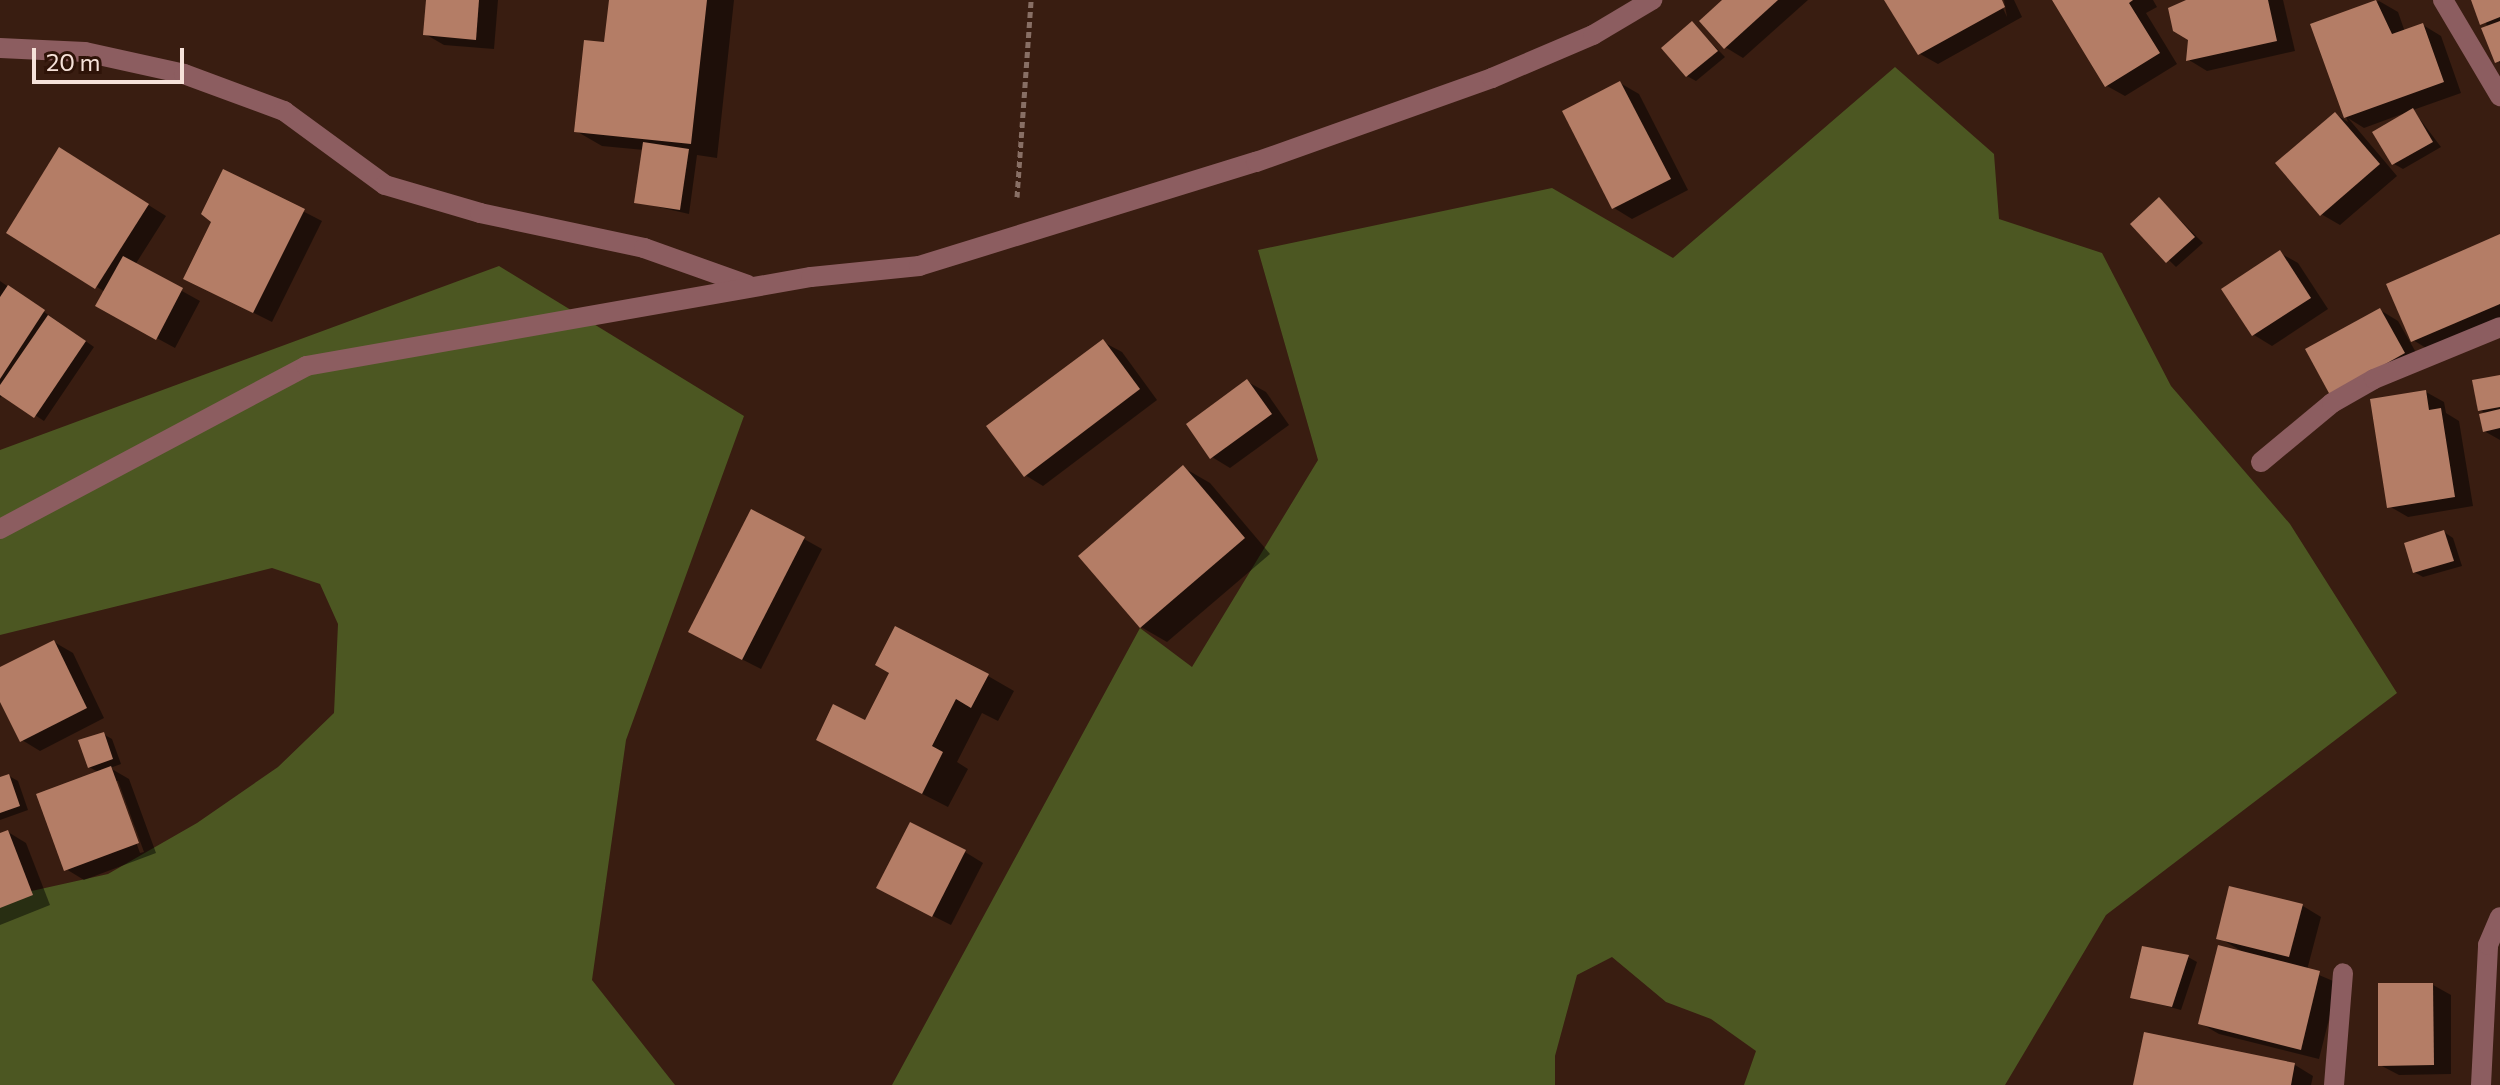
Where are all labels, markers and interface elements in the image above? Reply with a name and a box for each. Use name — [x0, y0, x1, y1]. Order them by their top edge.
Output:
scale bar — [36, 32, 188, 82]
text: 20 m — [46, 47, 100, 76]

